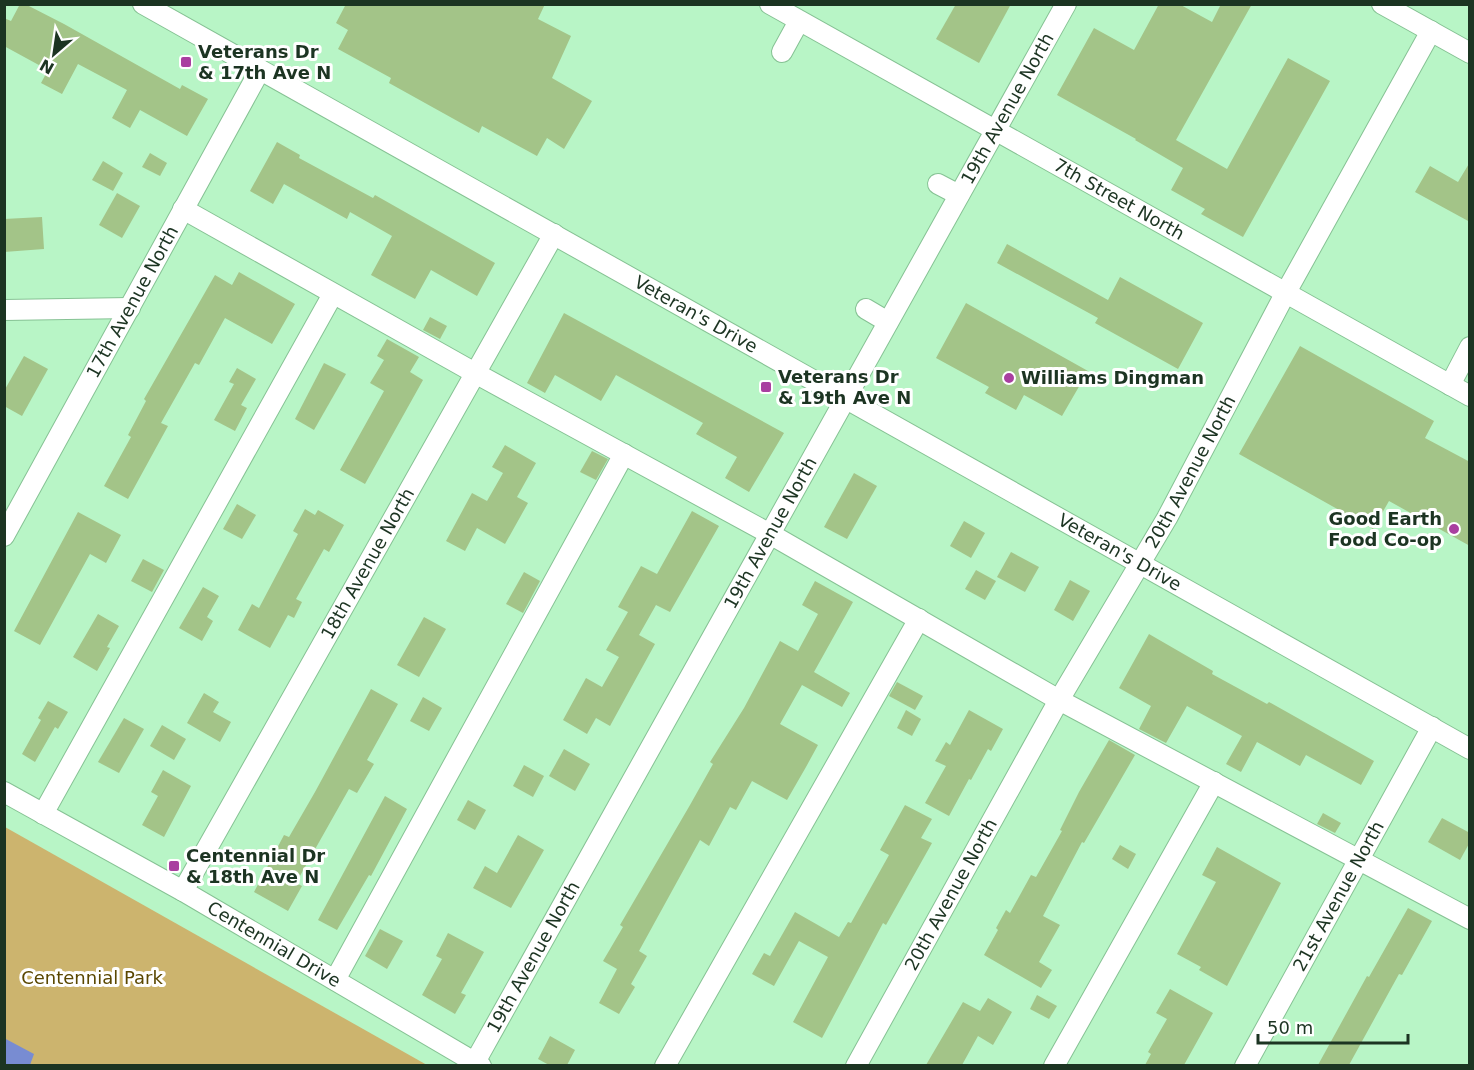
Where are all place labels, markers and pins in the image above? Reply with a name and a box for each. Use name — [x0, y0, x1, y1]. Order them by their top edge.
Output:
place label: Veterans Dr & 17th Ave N — [198, 41, 331, 83]
marker: Veterans Dr & 17th Ave N — [179, 55, 193, 69]
place label: Veterans Dr & 19th Ave N — [778, 366, 911, 408]
place label: Williams Dingman — [1021, 367, 1204, 388]
marker: Williams Dingman — [1002, 371, 1016, 385]
marker: Veterans Dr & 19th Ave N — [759, 380, 773, 394]
place label: Good Earth Food Co-op — [1328, 508, 1442, 550]
marker: Good Earth Food Co-op — [1447, 522, 1461, 536]
place label: Centennial Dr & 18th Ave N — [186, 845, 325, 887]
marker: Centennial Dr & 18th Ave N — [167, 859, 181, 873]

